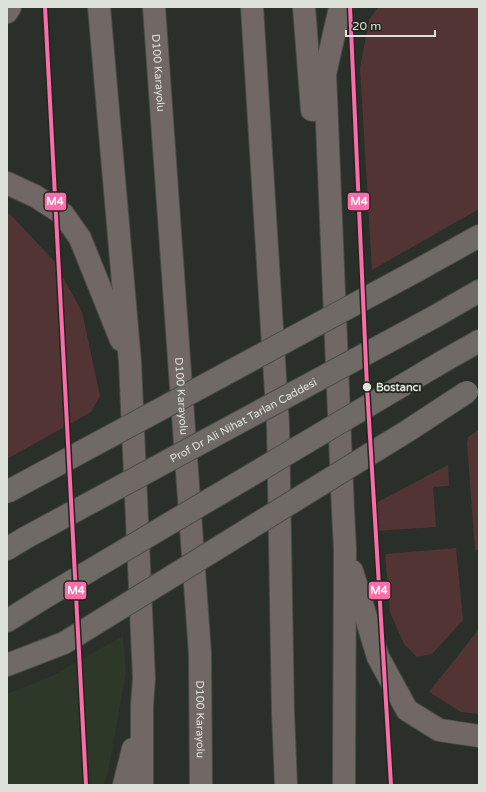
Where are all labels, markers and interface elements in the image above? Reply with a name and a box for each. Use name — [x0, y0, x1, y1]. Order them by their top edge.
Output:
scale bar — [346, 12, 435, 38]
text: 20 m — [352, 19, 381, 33]
street label: D100 Karayolu — [149, 34, 168, 112]
line badge: M4 — [44, 192, 67, 211]
line badge: M4 — [347, 192, 370, 211]
text: M4 — [46, 195, 64, 208]
text: M4 — [350, 195, 368, 208]
street label: D100 Karayolu — [172, 357, 191, 435]
street label: Prof Dr Ali Nihat Tarlan Caddesi — [168, 375, 319, 465]
marker: Bostancı — [361, 381, 373, 393]
place label: Bostancı — [376, 381, 421, 394]
line badge: M4 — [64, 581, 87, 600]
line badge: M4 — [368, 581, 391, 600]
text: M4 — [67, 584, 85, 597]
text: M4 — [370, 584, 388, 597]
street label: D100 Karayolu — [194, 680, 207, 758]

